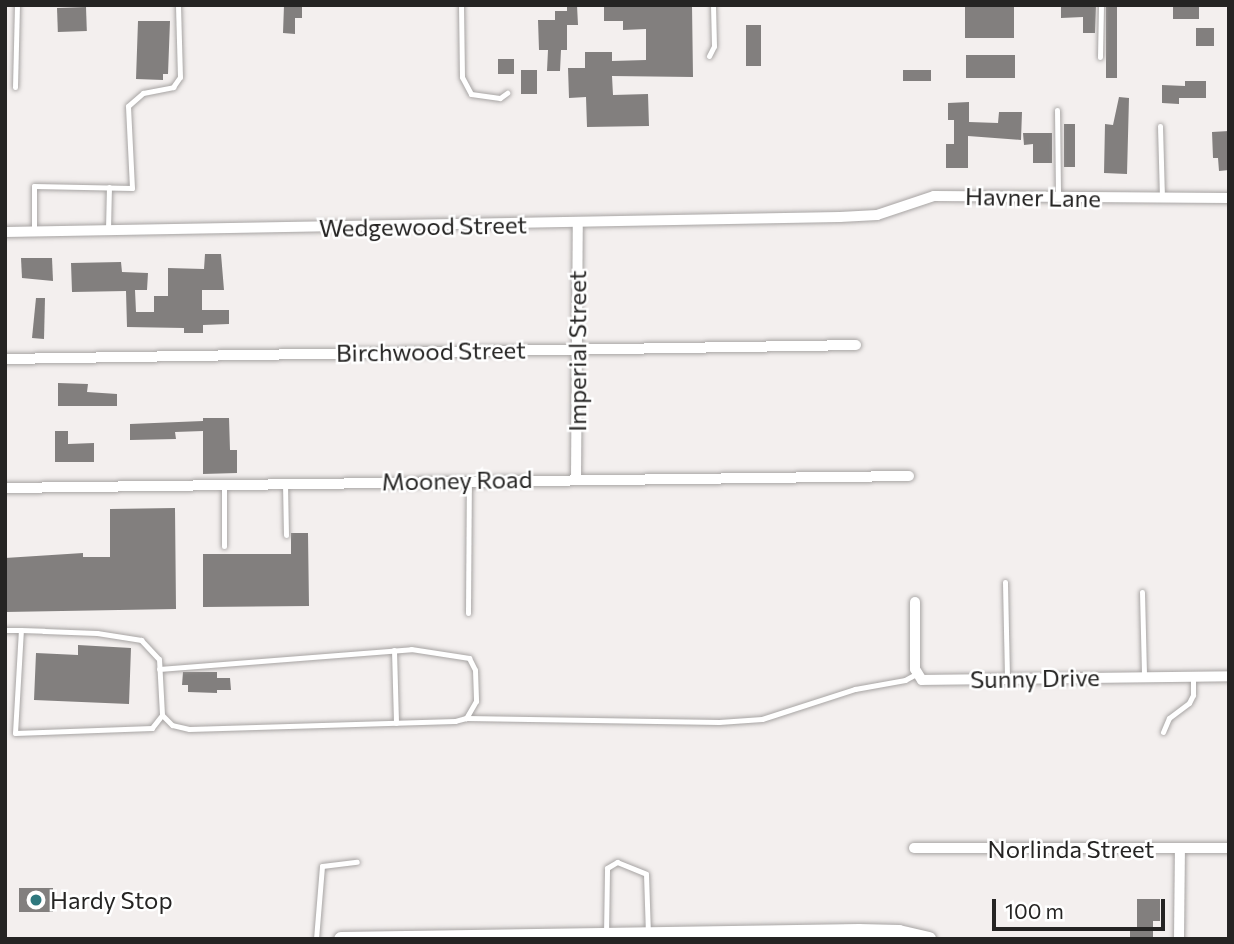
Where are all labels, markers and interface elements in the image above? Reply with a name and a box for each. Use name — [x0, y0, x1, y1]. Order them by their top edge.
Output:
street label: Havner Lane — [965, 181, 1101, 213]
street label: Wedgewood Street — [319, 210, 527, 242]
street label: Imperial Street — [563, 270, 591, 432]
street label: Birchwood Street — [336, 335, 526, 367]
street label: Mooney Road — [381, 464, 533, 496]
street label: Sunny Drive — [970, 662, 1100, 694]
street label: Norlinda Street — [988, 835, 1154, 863]
scale bar — [996, 884, 1169, 928]
place label: Hardy Stop — [50, 886, 173, 914]
marker: Hardy Stop — [28, 892, 44, 908]
text: 100 m — [1005, 898, 1064, 923]

